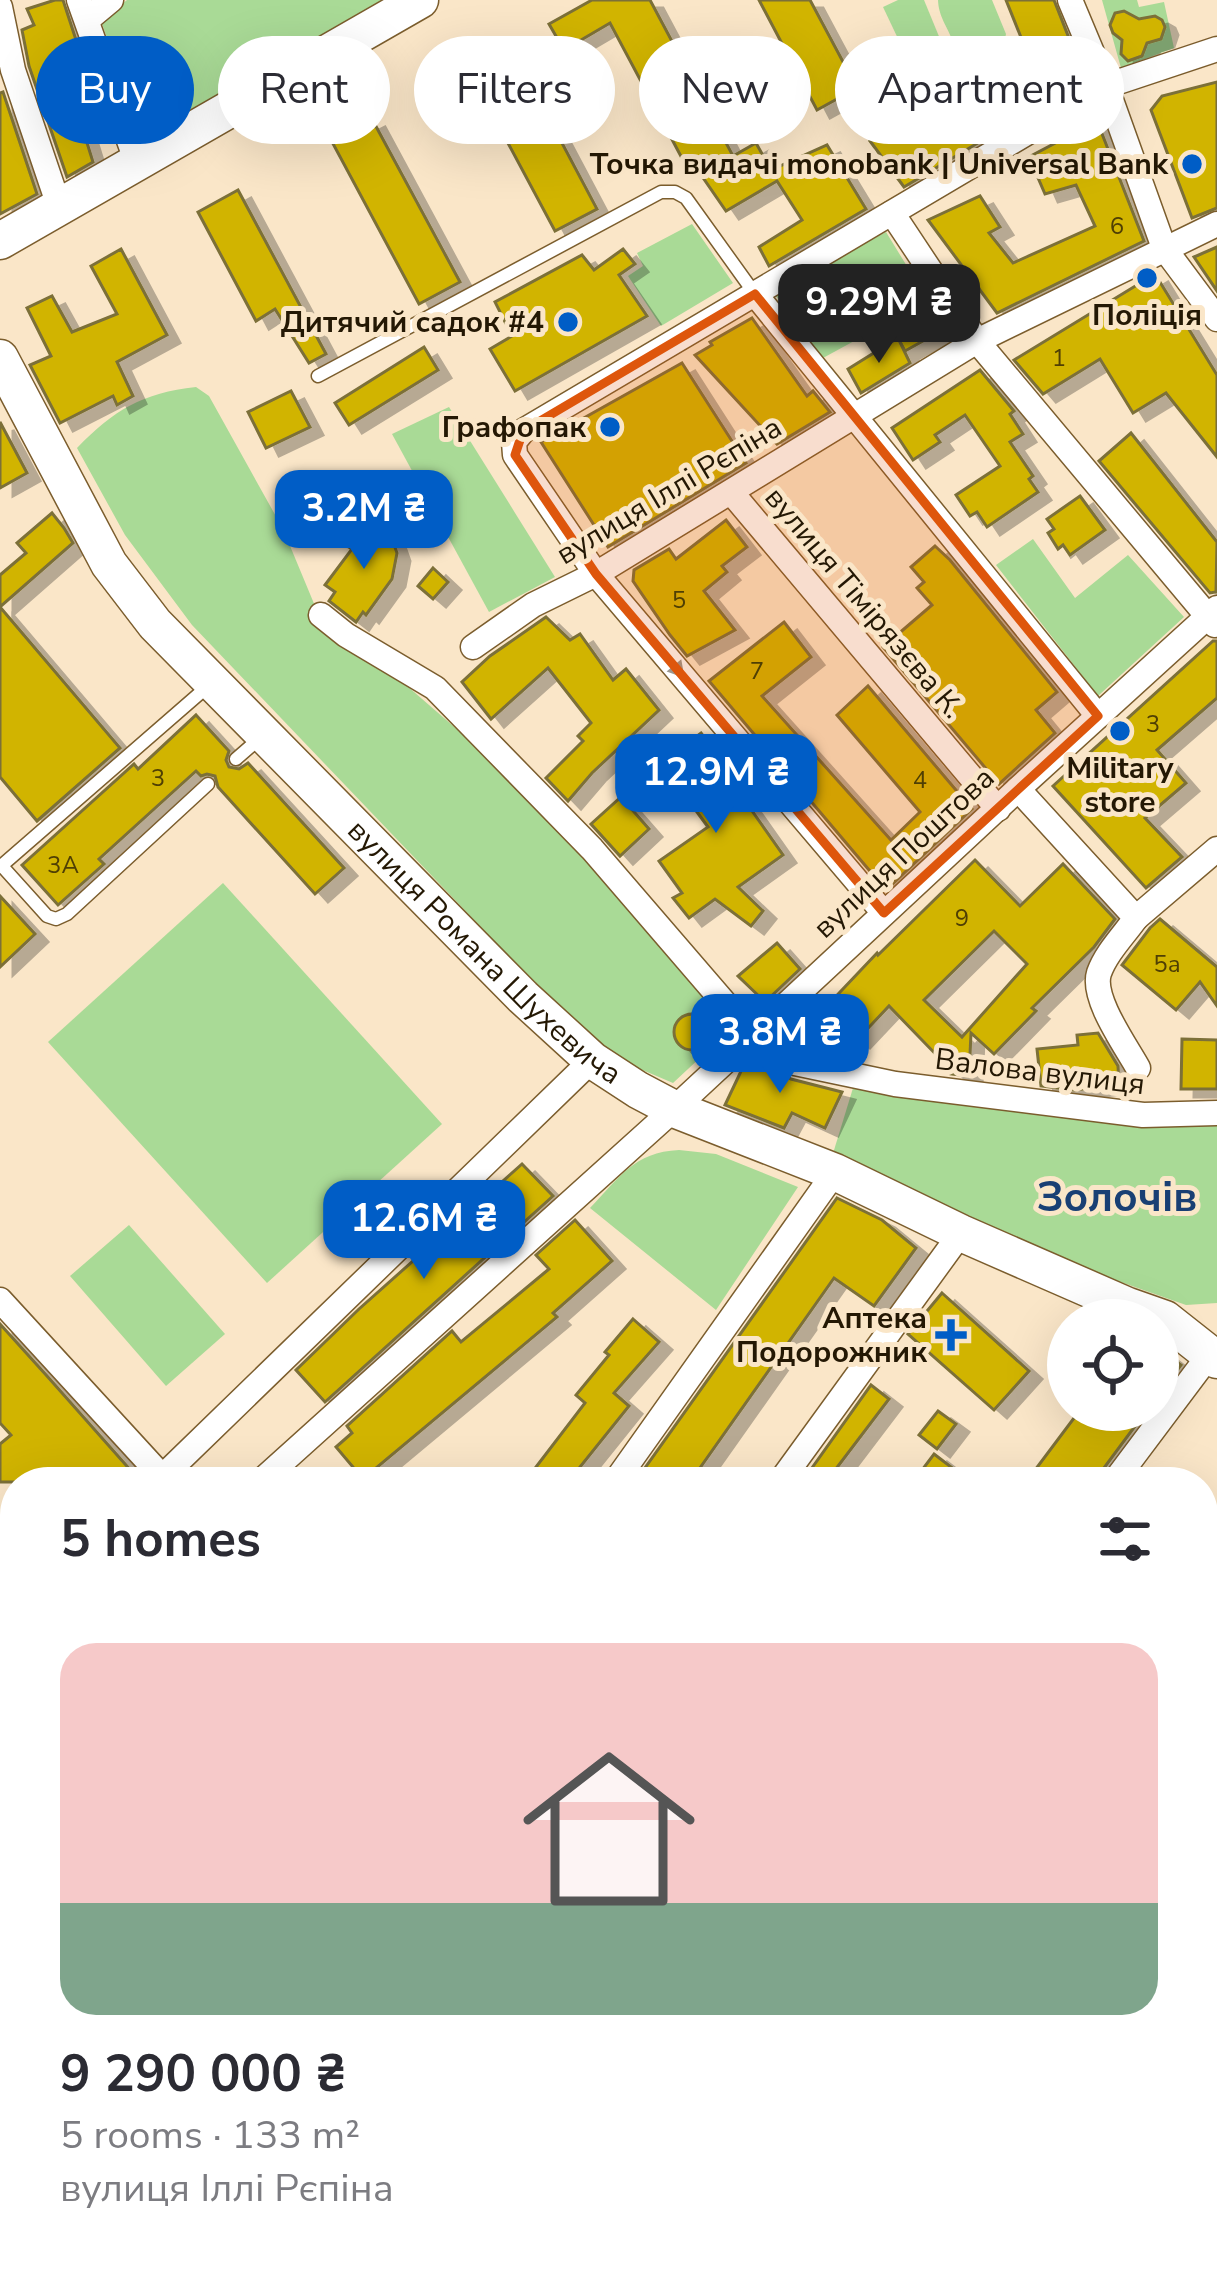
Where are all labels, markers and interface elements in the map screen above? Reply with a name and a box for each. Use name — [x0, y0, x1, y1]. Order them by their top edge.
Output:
chip: Buy — [36, 36, 194, 144]
chip: Rent — [218, 36, 390, 144]
chip: Filters — [414, 36, 615, 144]
chip: New — [639, 36, 811, 144]
chip: Apartment — [835, 36, 1124, 144]
place label: Точка видачі monobank | Universal Bank — [590, 144, 1169, 185]
marker: Точка видачі monobank | Universal Bank — [1179, 151, 1205, 177]
house number: 6 — [1110, 210, 1124, 242]
pin: 9.29M ₴ — [768, 264, 990, 366]
marker: Поліція — [1134, 265, 1160, 291]
text: 9.29M ₴ — [805, 276, 953, 329]
place label: Поліція — [1092, 295, 1202, 336]
place label: Дитячий садок #4 — [281, 302, 544, 343]
marker: Дитячий садок #4 — [555, 309, 581, 335]
house number: 1 — [1052, 342, 1066, 374]
place label: Графопак — [442, 407, 586, 448]
street label: вулиця Іллі Рєпіна — [548, 407, 790, 575]
marker: Графопак — [597, 414, 623, 440]
pin: 3.2M ₴ — [266, 470, 462, 572]
street label: вулиця Тімірязєва К. — [755, 479, 973, 727]
text: 3.2M ₴ — [302, 482, 426, 535]
house number: 5 — [672, 584, 686, 616]
one-way arrow — [658, 648, 684, 678]
house number: 7 — [750, 655, 764, 687]
house number: 3 — [1146, 708, 1160, 740]
marker: Military store — [1107, 718, 1133, 744]
pin: 12.9M ₴ — [605, 734, 827, 836]
text: 12.9M ₴ — [642, 746, 790, 799]
place label: Military store — [1066, 748, 1174, 823]
street label: вулиця Поштова — [804, 758, 1004, 948]
house number: 3 — [151, 762, 165, 794]
house number: 4 — [913, 764, 927, 796]
street label: вулиця Романа Шухевича — [338, 810, 629, 1094]
house number: 3А — [47, 849, 79, 881]
house number: 9 — [955, 902, 969, 934]
house number: 5а — [1153, 948, 1181, 980]
pin: 3.8M ₴ — [682, 994, 878, 1096]
text: 3.8M ₴ — [718, 1006, 842, 1059]
street label: Валова вулиця — [933, 1039, 1147, 1105]
district label: Золочів — [1037, 1169, 1197, 1226]
pin: 12.6M ₴ — [313, 1180, 535, 1282]
text: 12.6M ₴ — [350, 1192, 498, 1245]
place label: Аптека Подорожник — [736, 1298, 927, 1373]
map controls — [1047, 1299, 1179, 1431]
button: locate — [1047, 1299, 1179, 1431]
marker: Аптека Подорожник — [938, 1322, 964, 1348]
text: 5 homes — [60, 1504, 261, 1574]
icon: filters — [1092, 1506, 1158, 1572]
icon: home — [501, 1721, 717, 1937]
text: 9 290 000 ₴ — [60, 2039, 346, 2109]
text: 5 rooms · 133 m² — [60, 2109, 360, 2162]
text: вулиця Іллі Рєпіна — [60, 2162, 394, 2215]

